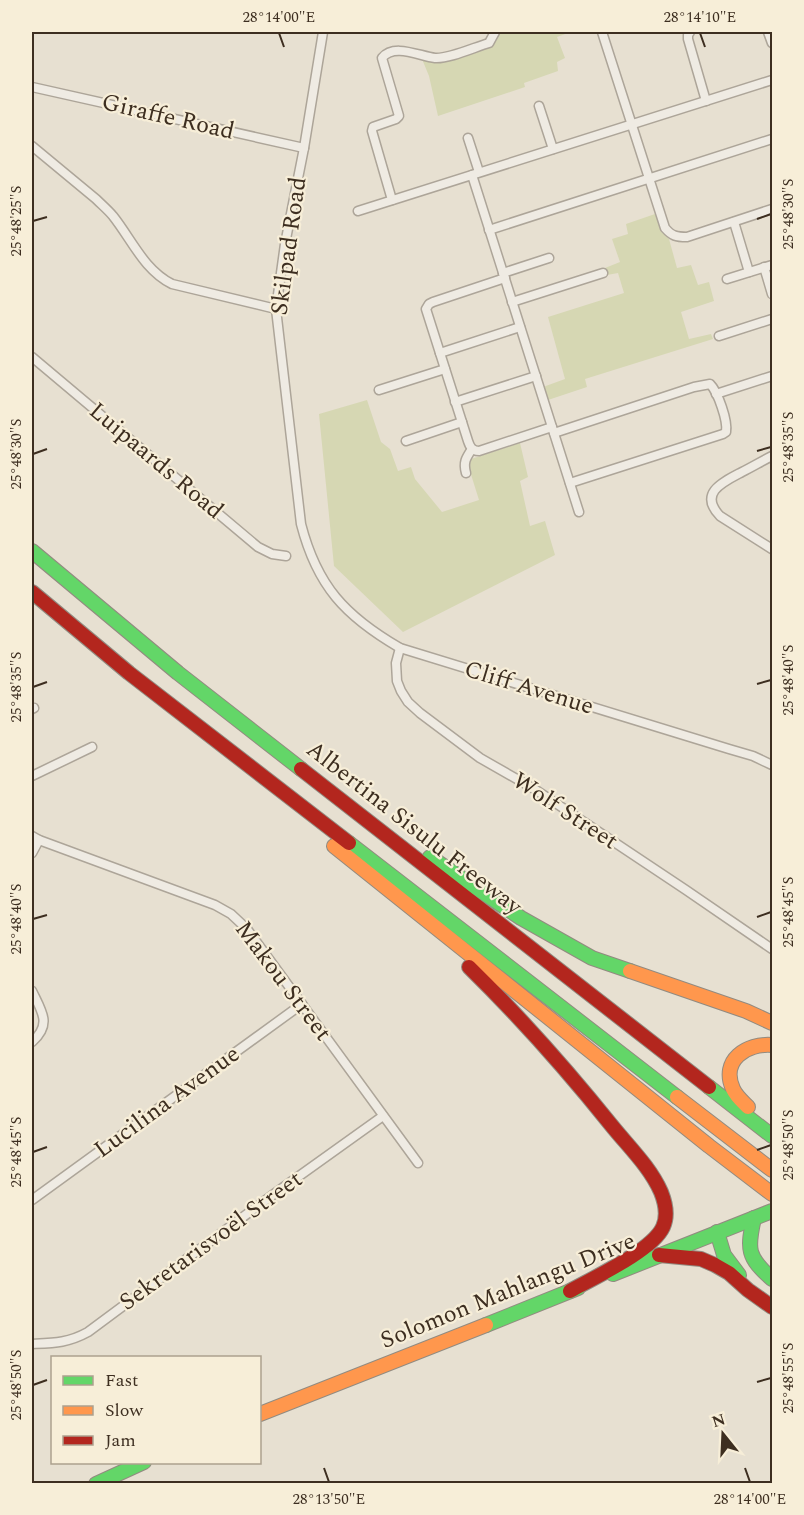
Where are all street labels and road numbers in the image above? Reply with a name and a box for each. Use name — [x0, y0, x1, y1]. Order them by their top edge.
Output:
street label: Giraffe Road — [98, 84, 238, 150]
street label: Skilpad Road — [261, 175, 317, 317]
street label: Luipaards Road — [81, 394, 231, 528]
street label: Cliff Avenue — [460, 651, 598, 725]
street label: Albertina Sisulu Freeway — [298, 732, 531, 925]
street label: Wolf Street — [505, 763, 625, 859]
street label: Makou Street — [226, 913, 340, 1049]
street label: Lucilina Avenue — [86, 1037, 248, 1167]
street label: Sekretarisvoël Street — [112, 1162, 310, 1320]
street label: Solomon Mahlangu Drive — [375, 1223, 641, 1359]

